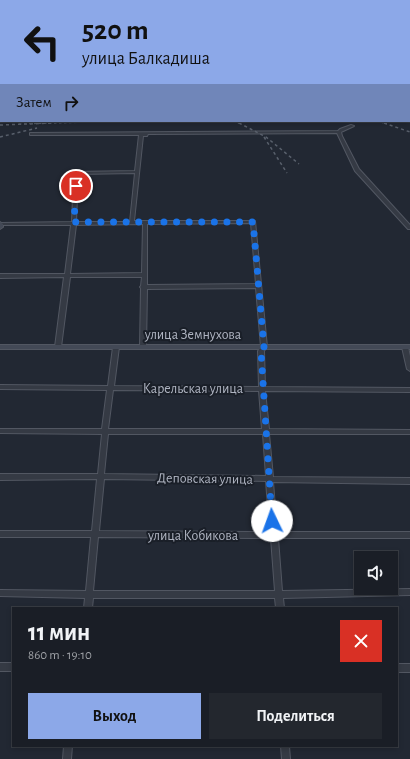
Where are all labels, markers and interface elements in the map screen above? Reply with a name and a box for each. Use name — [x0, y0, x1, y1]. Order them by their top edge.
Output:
icon: left — [16, 16, 68, 68]
text: 520 m — [82, 17, 149, 45]
text: улица Балкадиша — [82, 50, 210, 68]
icon: right — [60, 92, 82, 114]
text: Затем — [16, 95, 52, 110]
pin — [59, 169, 93, 203]
icon: arrive — [65, 175, 87, 197]
street label: улица Земнухова — [144, 328, 242, 342]
street label: Карельская улица — [143, 382, 244, 396]
street label: Деповская улица — [157, 471, 254, 487]
position arrow — [251, 500, 293, 542]
street label: улица Кобикова — [147, 529, 239, 543]
map controls — [354, 551, 398, 595]
button: sound — [354, 551, 398, 595]
button: close — [340, 620, 382, 662]
text: 11 мин — [28, 621, 90, 645]
text: 860 m · 19:10 — [28, 649, 92, 662]
button: Выход — [28, 693, 201, 739]
button: Поделиться — [209, 693, 382, 739]

